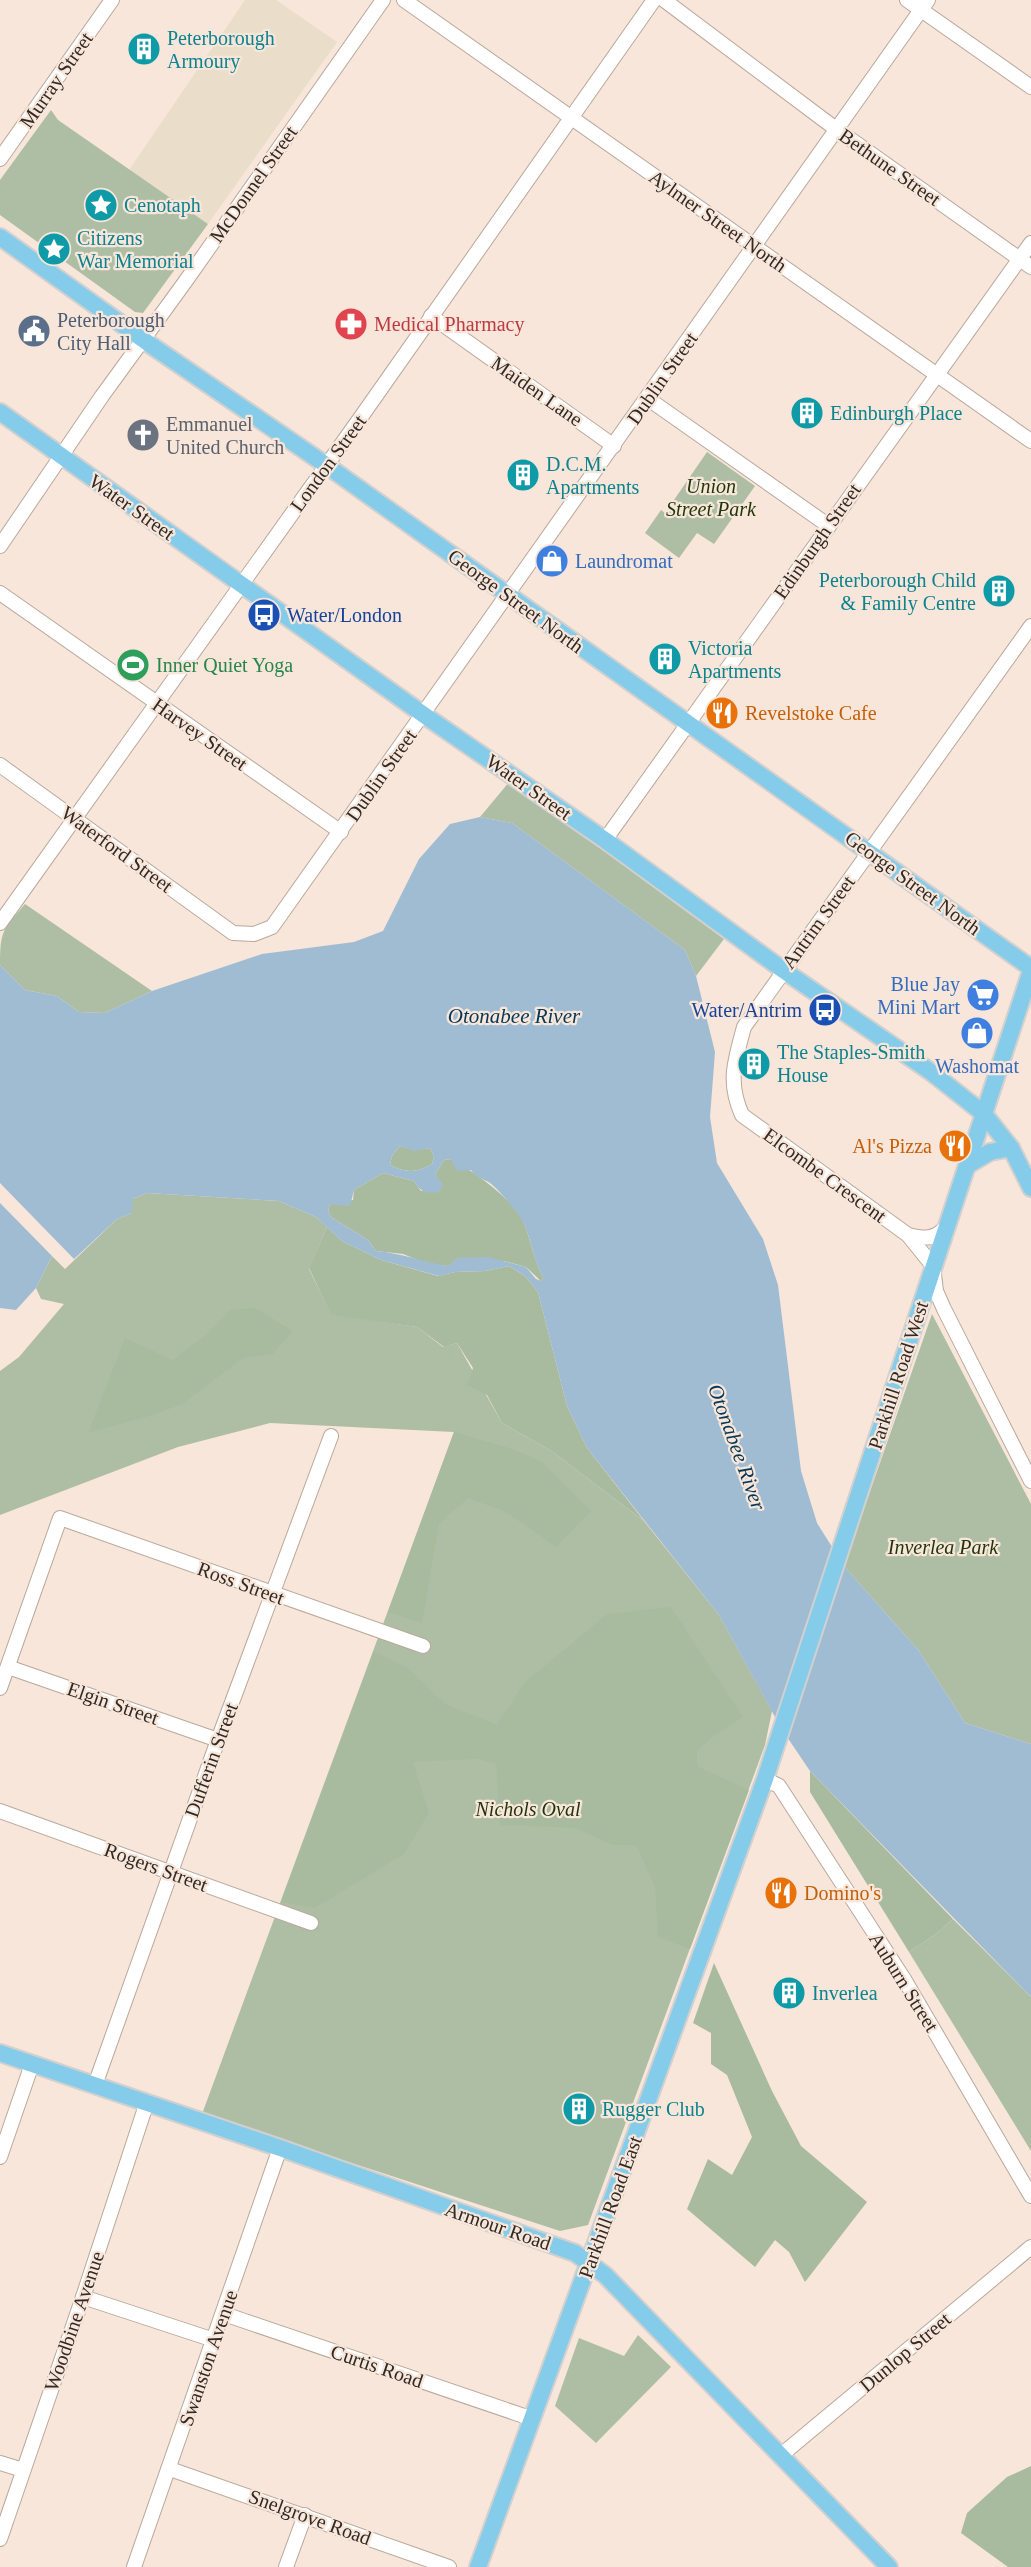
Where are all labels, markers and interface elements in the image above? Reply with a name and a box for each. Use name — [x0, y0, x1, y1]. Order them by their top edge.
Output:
place label: Peterborough Armoury — [167, 27, 275, 73]
street label: Murray Street — [15, 28, 98, 133]
building icon: Peterborough Armoury — [126, 31, 162, 67]
street label: McDonnel Street — [205, 121, 302, 246]
street label: Bethune Street — [835, 124, 945, 210]
street label: Aylmer Street North — [645, 165, 791, 277]
place icon: Cenotaph — [83, 187, 119, 223]
place label: Cenotaph — [124, 194, 201, 217]
place label: Citizens War Memorial — [77, 227, 194, 272]
place icon: Citizens War Memorial — [36, 231, 72, 267]
pharmacy icon: Medical Pharmacy — [333, 306, 369, 342]
place label: Peterborough City Hall — [57, 309, 165, 355]
public building icon: Peterborough City Hall — [16, 313, 52, 349]
place label: Medical Pharmacy — [374, 313, 525, 336]
street label: Dublin Street — [622, 327, 702, 428]
street label: Maiden Lane — [487, 352, 587, 430]
building icon: Edinburgh Place — [789, 395, 825, 431]
place label: Edinburgh Place — [830, 402, 963, 425]
street label: London Street — [286, 410, 371, 516]
place label: Emmanuel United Church — [166, 413, 284, 458]
church icon: Emmanuel United Church — [125, 417, 161, 453]
place label: D.C.M. Apartments — [546, 453, 640, 499]
building icon: D.C.M. Apartments — [505, 457, 541, 493]
street label: Water Street — [85, 470, 179, 545]
park label: Union Street Park — [666, 475, 757, 520]
street label: Edinburgh Street — [769, 479, 866, 603]
shop icon: Laundromat — [534, 543, 570, 579]
street label: George Street North — [443, 545, 588, 658]
place label: Laundromat — [575, 550, 673, 572]
place label: Peterborough Child & Family Centre — [819, 569, 976, 615]
building icon: Peterborough Child & Family Centre — [981, 573, 1017, 609]
bus stop icon: Water/London — [246, 597, 282, 633]
place label: Water/London — [287, 604, 402, 626]
place label: Victoria Apartments — [688, 637, 782, 683]
building icon: Victoria Apartments — [647, 641, 683, 677]
sports icon: Inner Quiet Yoga — [115, 647, 151, 683]
place label: Inner Quiet Yoga — [156, 654, 293, 677]
street label: Harvey Street — [148, 693, 252, 776]
restaurant icon: Revelstoke Cafe — [704, 695, 740, 731]
place label: Revelstoke Cafe — [745, 702, 877, 724]
street label: Dublin Street — [341, 724, 421, 825]
street label: Water Street — [482, 750, 576, 825]
street label: Waterford Street — [57, 801, 177, 897]
street label: George Street North — [840, 827, 985, 940]
street label: Antrim Street — [777, 871, 859, 973]
place label: Blue Jay Mini Mart — [877, 973, 960, 1018]
supermarket icon: Blue Jay Mini Mart — [965, 977, 1001, 1013]
bus stop icon: Water/Antrim — [807, 992, 843, 1028]
place label: Water/Antrim — [691, 999, 802, 1021]
water label: Otonabee River — [448, 1004, 581, 1028]
shop icon: Washomat — [959, 1015, 995, 1051]
place label: The Staples-Smith House — [777, 1041, 925, 1086]
building icon: The Staples-Smith House — [736, 1046, 772, 1082]
place label: Washomat — [935, 1055, 1019, 1077]
street label: Elcombe Crescent — [759, 1123, 891, 1227]
restaurant icon: Al's Pizza — [937, 1128, 973, 1164]
place label: Al's Pizza — [852, 1135, 932, 1157]
street label: Parkhill Road West — [864, 1298, 932, 1452]
water label: Otonabee River — [703, 1381, 771, 1514]
park label: Inverlea Park — [887, 1536, 999, 1558]
street label: Ross Street — [195, 1557, 288, 1609]
street label: Elgin Street — [64, 1677, 162, 1730]
street label: Dufferin Street — [180, 1699, 242, 1820]
park label: Nichols Oval — [475, 1798, 581, 1820]
street label: Rogers Street — [101, 1838, 211, 1897]
restaurant icon: Domino's — [763, 1875, 799, 1911]
place label: Domino's — [804, 1882, 881, 1904]
street label: Auburn Street — [865, 1928, 943, 2036]
building icon: Inverlea — [771, 1975, 807, 2011]
place label: Inverlea — [812, 1982, 878, 2004]
building icon: Rugger Club — [561, 2091, 597, 2127]
place label: Rugger Club — [602, 2098, 705, 2121]
street label: Parkhill Road East — [574, 2132, 646, 2281]
street label: Armour Road — [442, 2198, 554, 2254]
street label: Woodbine Avenue — [40, 2248, 108, 2394]
street label: Swanston Avenue — [174, 2287, 242, 2429]
street label: Dunlop Street — [855, 2307, 956, 2397]
street label: Curtis Road — [328, 2340, 426, 2392]
street label: Snelgrove Road — [246, 2485, 374, 2550]

